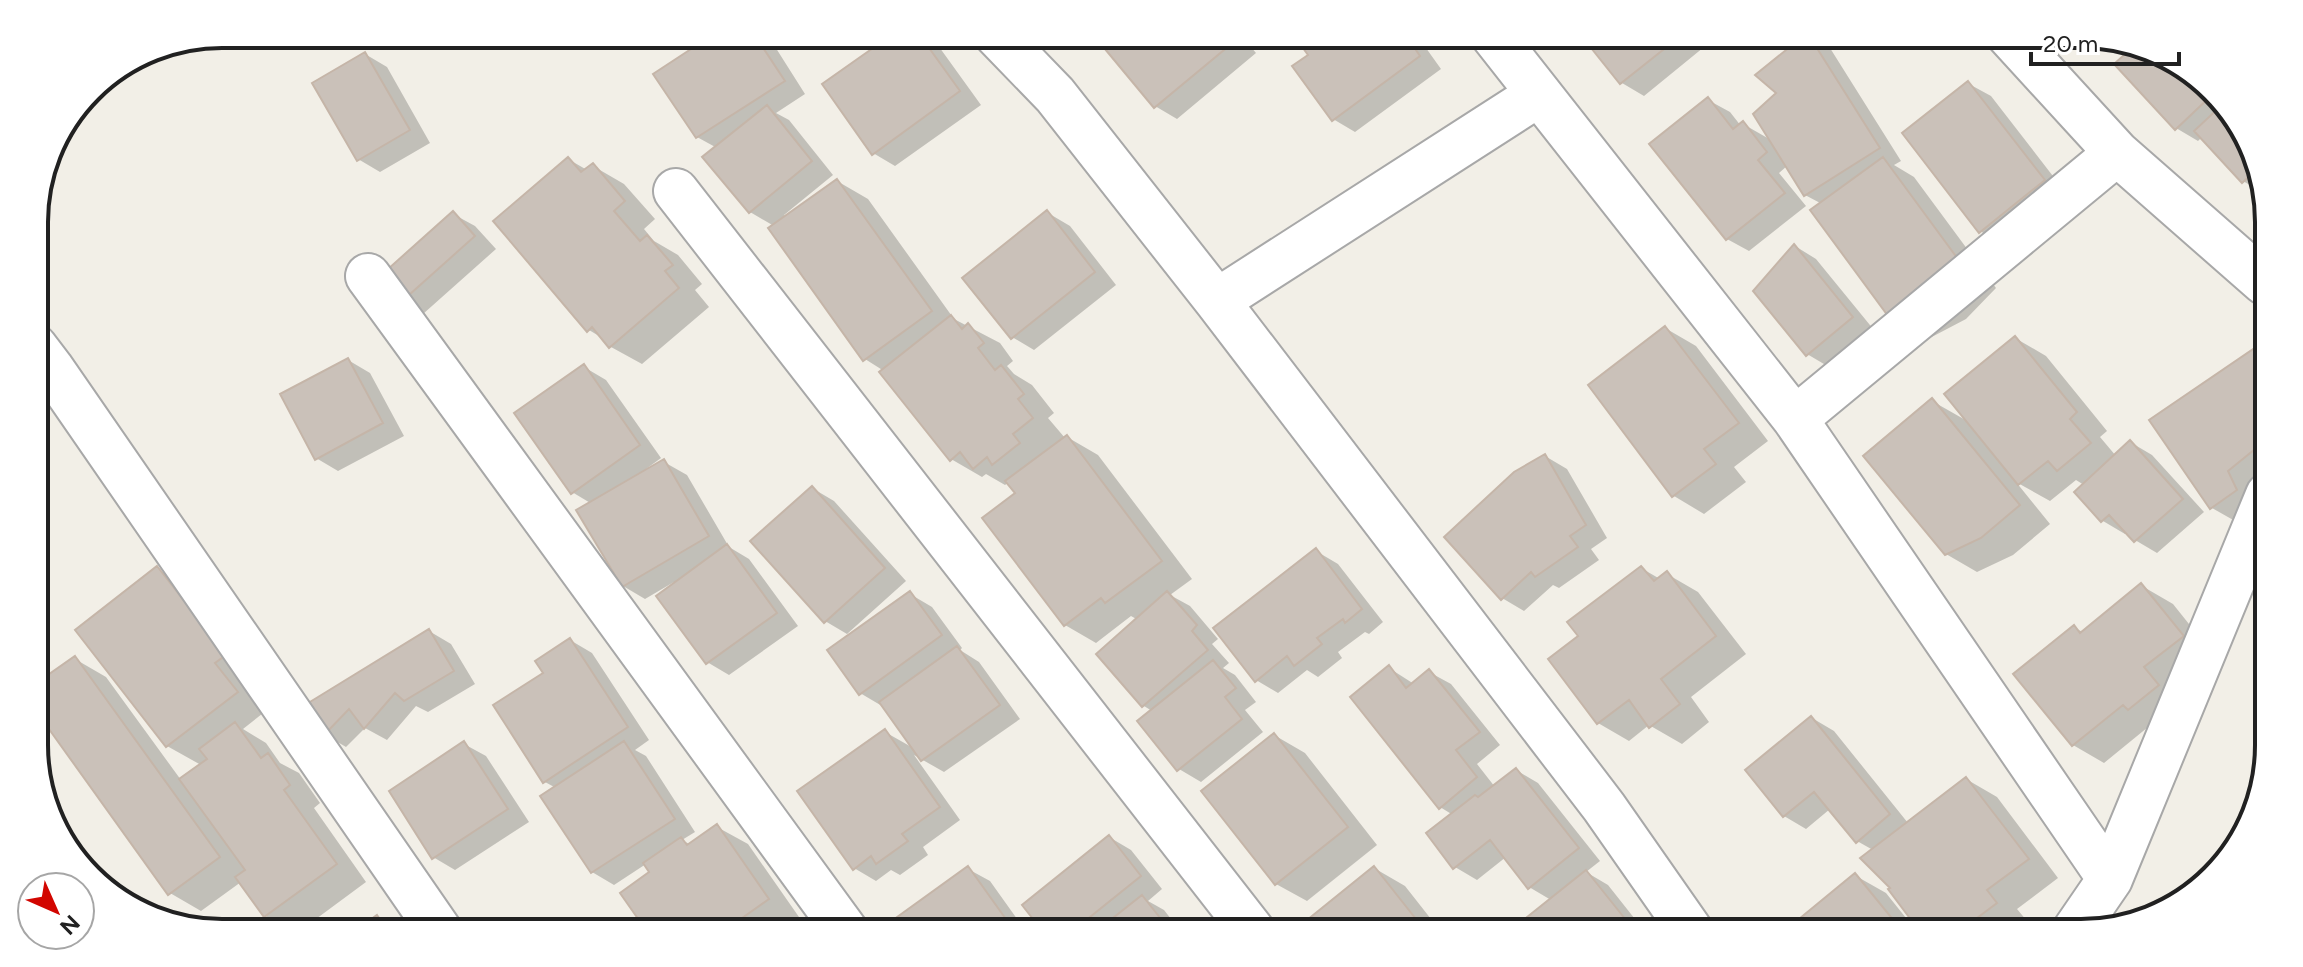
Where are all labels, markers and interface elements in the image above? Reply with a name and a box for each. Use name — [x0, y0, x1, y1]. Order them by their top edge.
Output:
scale bar — [2031, 16, 2179, 66]
text: 20 m — [2043, 29, 2098, 58]
north arrow — [16, 871, 96, 951]
text: N — [54, 909, 85, 940]

